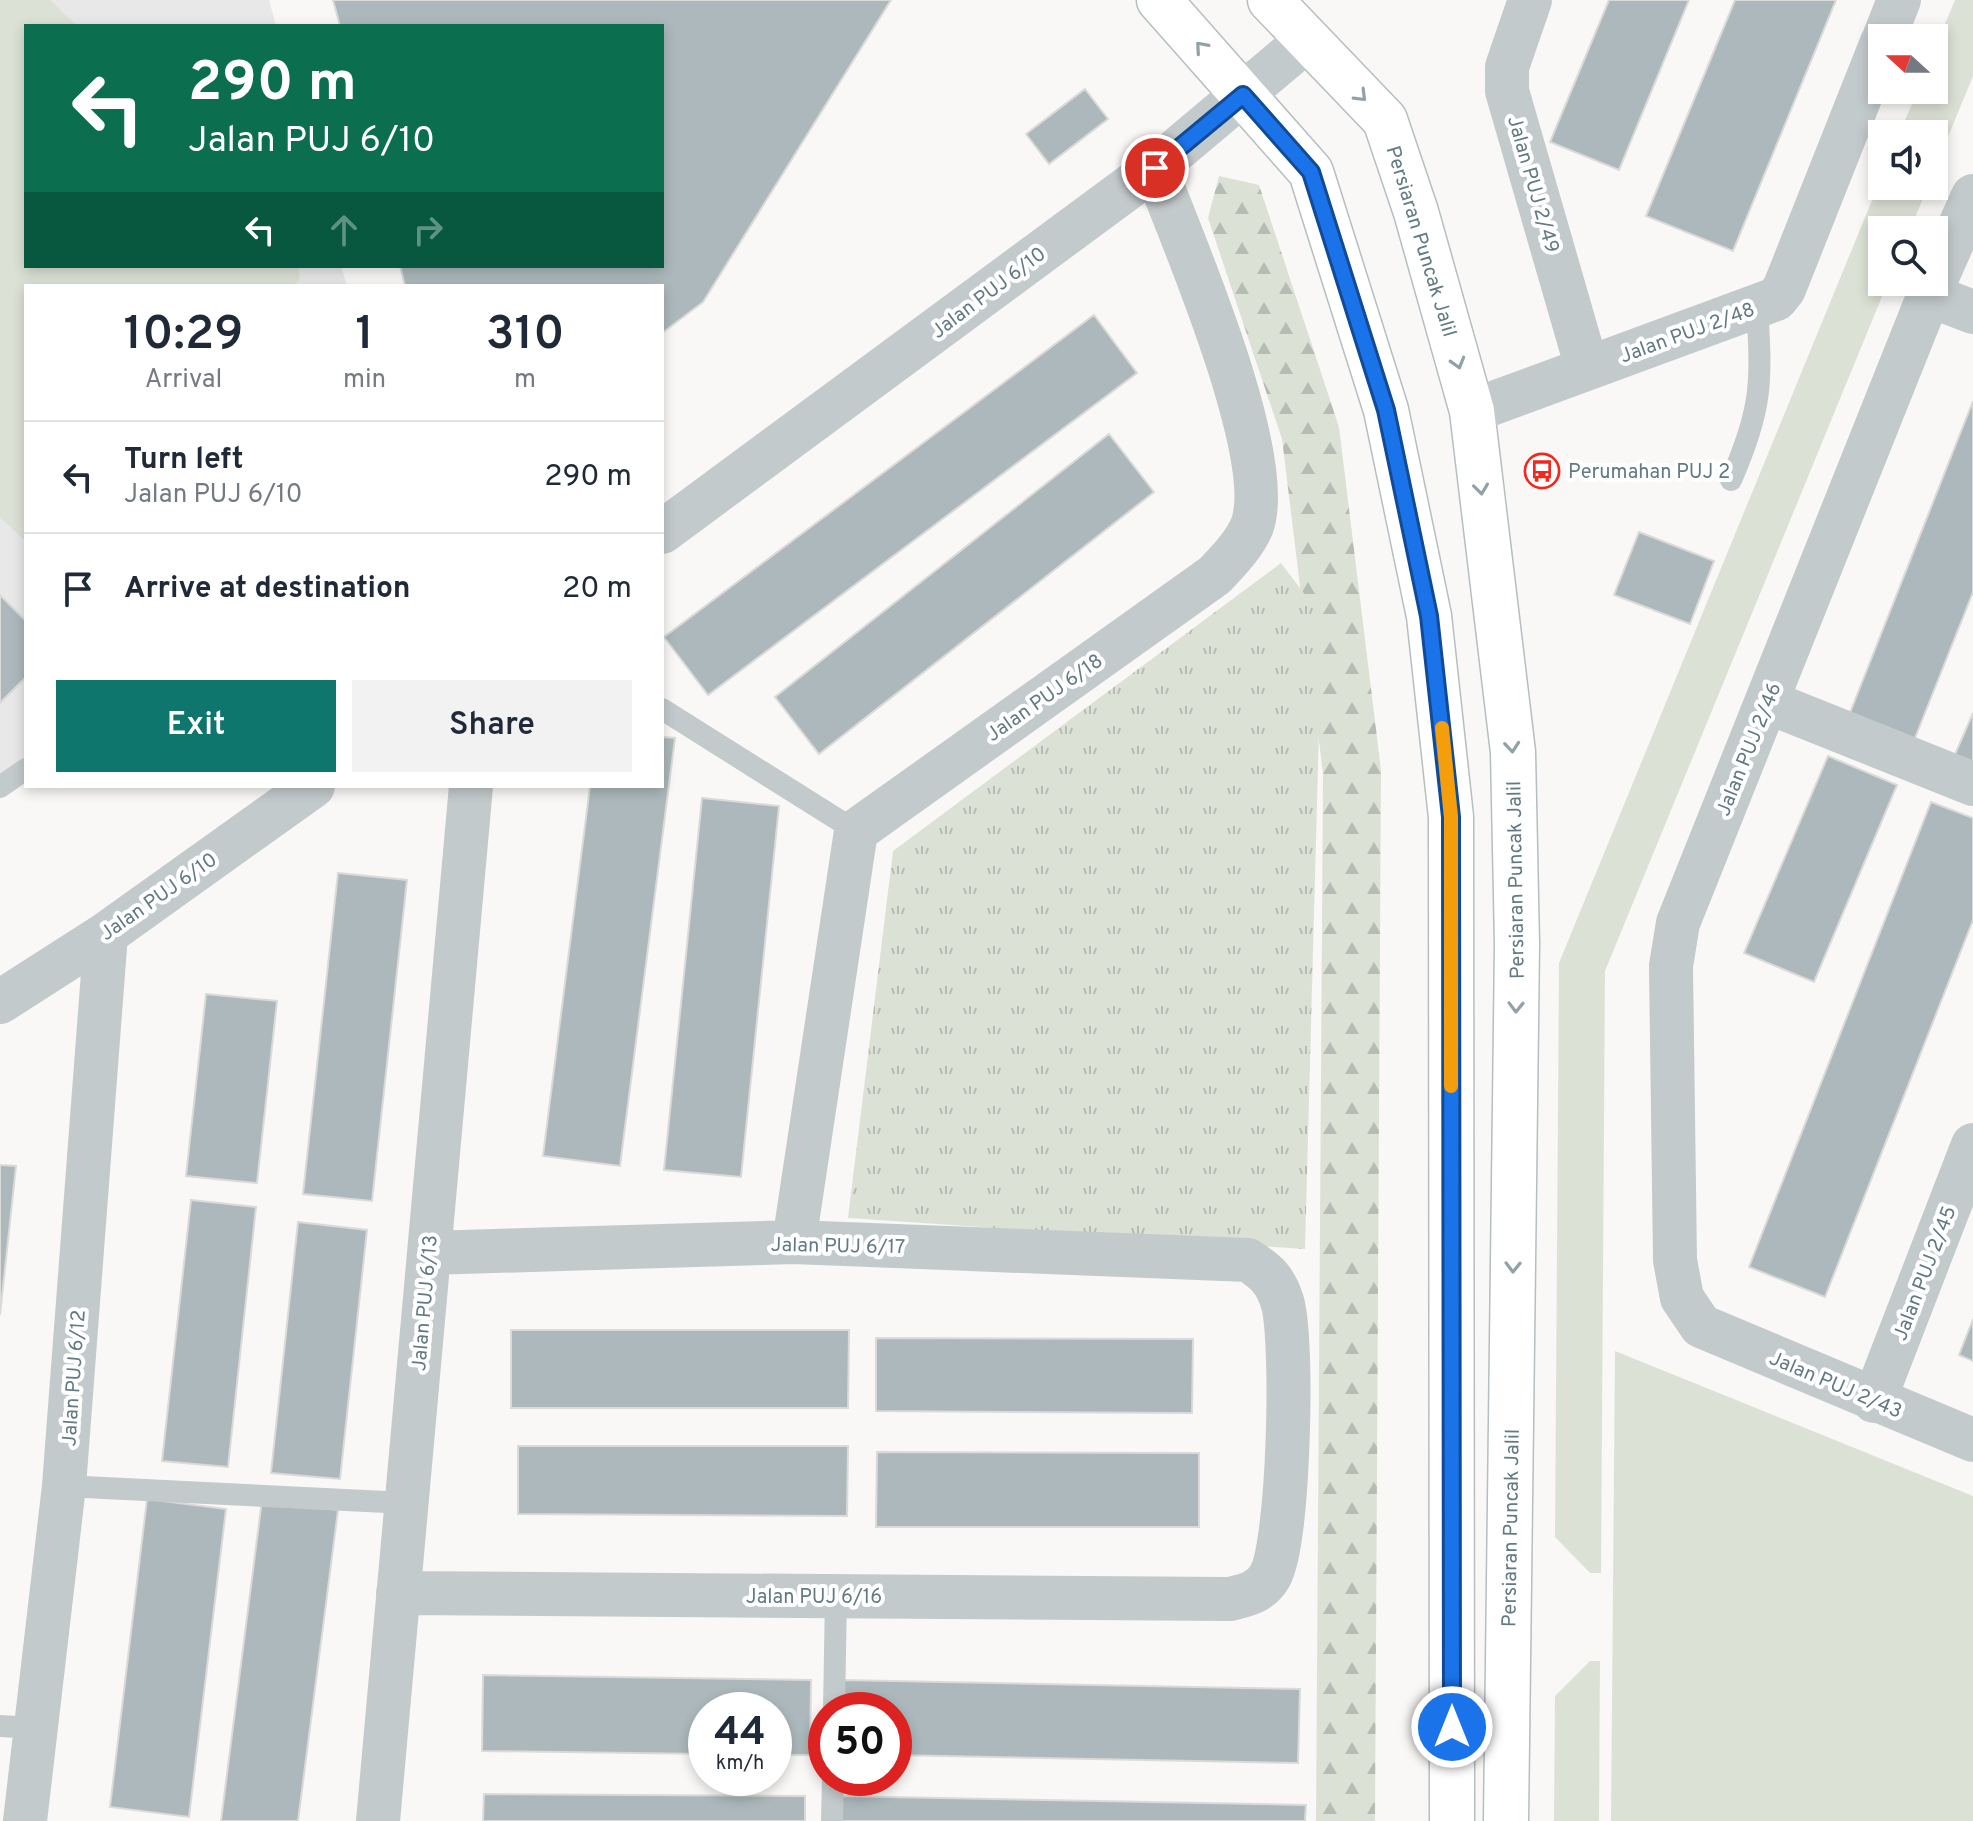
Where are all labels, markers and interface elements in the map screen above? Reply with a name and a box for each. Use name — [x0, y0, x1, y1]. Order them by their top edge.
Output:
north arrow — [1868, 24, 1948, 104]
map controls — [1868, 24, 1948, 296]
one-way arrow — [1196, 42, 1211, 57]
text: 290 m — [188, 50, 357, 120]
icon: left — [56, 56, 160, 160]
one-way arrow — [1352, 87, 1366, 101]
street label: Jalan PUJ 2/49 — [1500, 113, 1564, 256]
text: Jalan PUJ 6/10 — [188, 119, 435, 165]
button: sound — [1868, 120, 1948, 200]
pin — [1121, 134, 1189, 202]
street label: Persiaran Puncak Jalil — [1379, 143, 1462, 340]
icon: arrive — [1133, 146, 1177, 190]
icon: left — [238, 208, 282, 252]
icon: ahead — [322, 208, 366, 252]
icon: right — [406, 208, 450, 252]
button: search — [1868, 216, 1948, 296]
street label: Jalan PUJ 6/10 — [927, 242, 1052, 345]
street label: Jalan PUJ 2/48 — [1617, 297, 1759, 370]
text: 10:29 — [123, 306, 244, 366]
text: 1 — [355, 306, 374, 366]
text: 310 — [486, 306, 565, 366]
one-way arrow — [1449, 355, 1465, 369]
text: Arrival — [145, 364, 222, 397]
text: min — [343, 364, 386, 397]
text: m — [514, 364, 536, 397]
text: Turn left — [124, 442, 244, 479]
bus stop icon: Perumahan PUJ 2 — [1523, 452, 1561, 490]
icon: left — [56, 455, 100, 499]
text: 290 m — [544, 459, 632, 496]
place label: Perumahan PUJ 2 — [1568, 460, 1730, 486]
text: Jalan PUJ 6/10 — [124, 479, 303, 512]
one-way arrow — [1472, 482, 1489, 495]
icon: arrive — [56, 567, 100, 611]
text: Arrive at destination — [124, 571, 410, 608]
text: 20 m — [562, 571, 632, 608]
street label: Jalan PUJ 6/18 — [982, 649, 1109, 748]
street label: Jalan PUJ 2/46 — [1711, 679, 1788, 820]
button: Exit — [56, 680, 336, 772]
button: Share — [352, 680, 632, 772]
one-way arrow — [1503, 741, 1520, 754]
street label: Persiaran Puncak Jalil — [1502, 781, 1532, 979]
street label: Jalan PUJ 6/10 — [95, 848, 223, 948]
one-way arrow — [1507, 1001, 1525, 1014]
street label: Jalan PUJ 2/45 — [1888, 1203, 1963, 1345]
street label: Jalan PUJ 6/17 — [770, 1233, 906, 1261]
street label: Jalan PUJ 6/13 — [407, 1234, 445, 1372]
one-way arrow — [1504, 1261, 1522, 1274]
street label: Jalan PUJ 6/12 — [57, 1309, 93, 1447]
street label: Jalan PUJ 2/43 — [1765, 1346, 1906, 1426]
street label: Persiaran Puncak Jalil — [1497, 1429, 1527, 1627]
street label: Jalan PUJ 6/16 — [746, 1585, 882, 1611]
position arrow — [1410, 1685, 1494, 1769]
speed limit sign: 50 — [808, 1692, 912, 1796]
text: 44 — [714, 1709, 766, 1759]
text: km/h — [716, 1751, 764, 1777]

